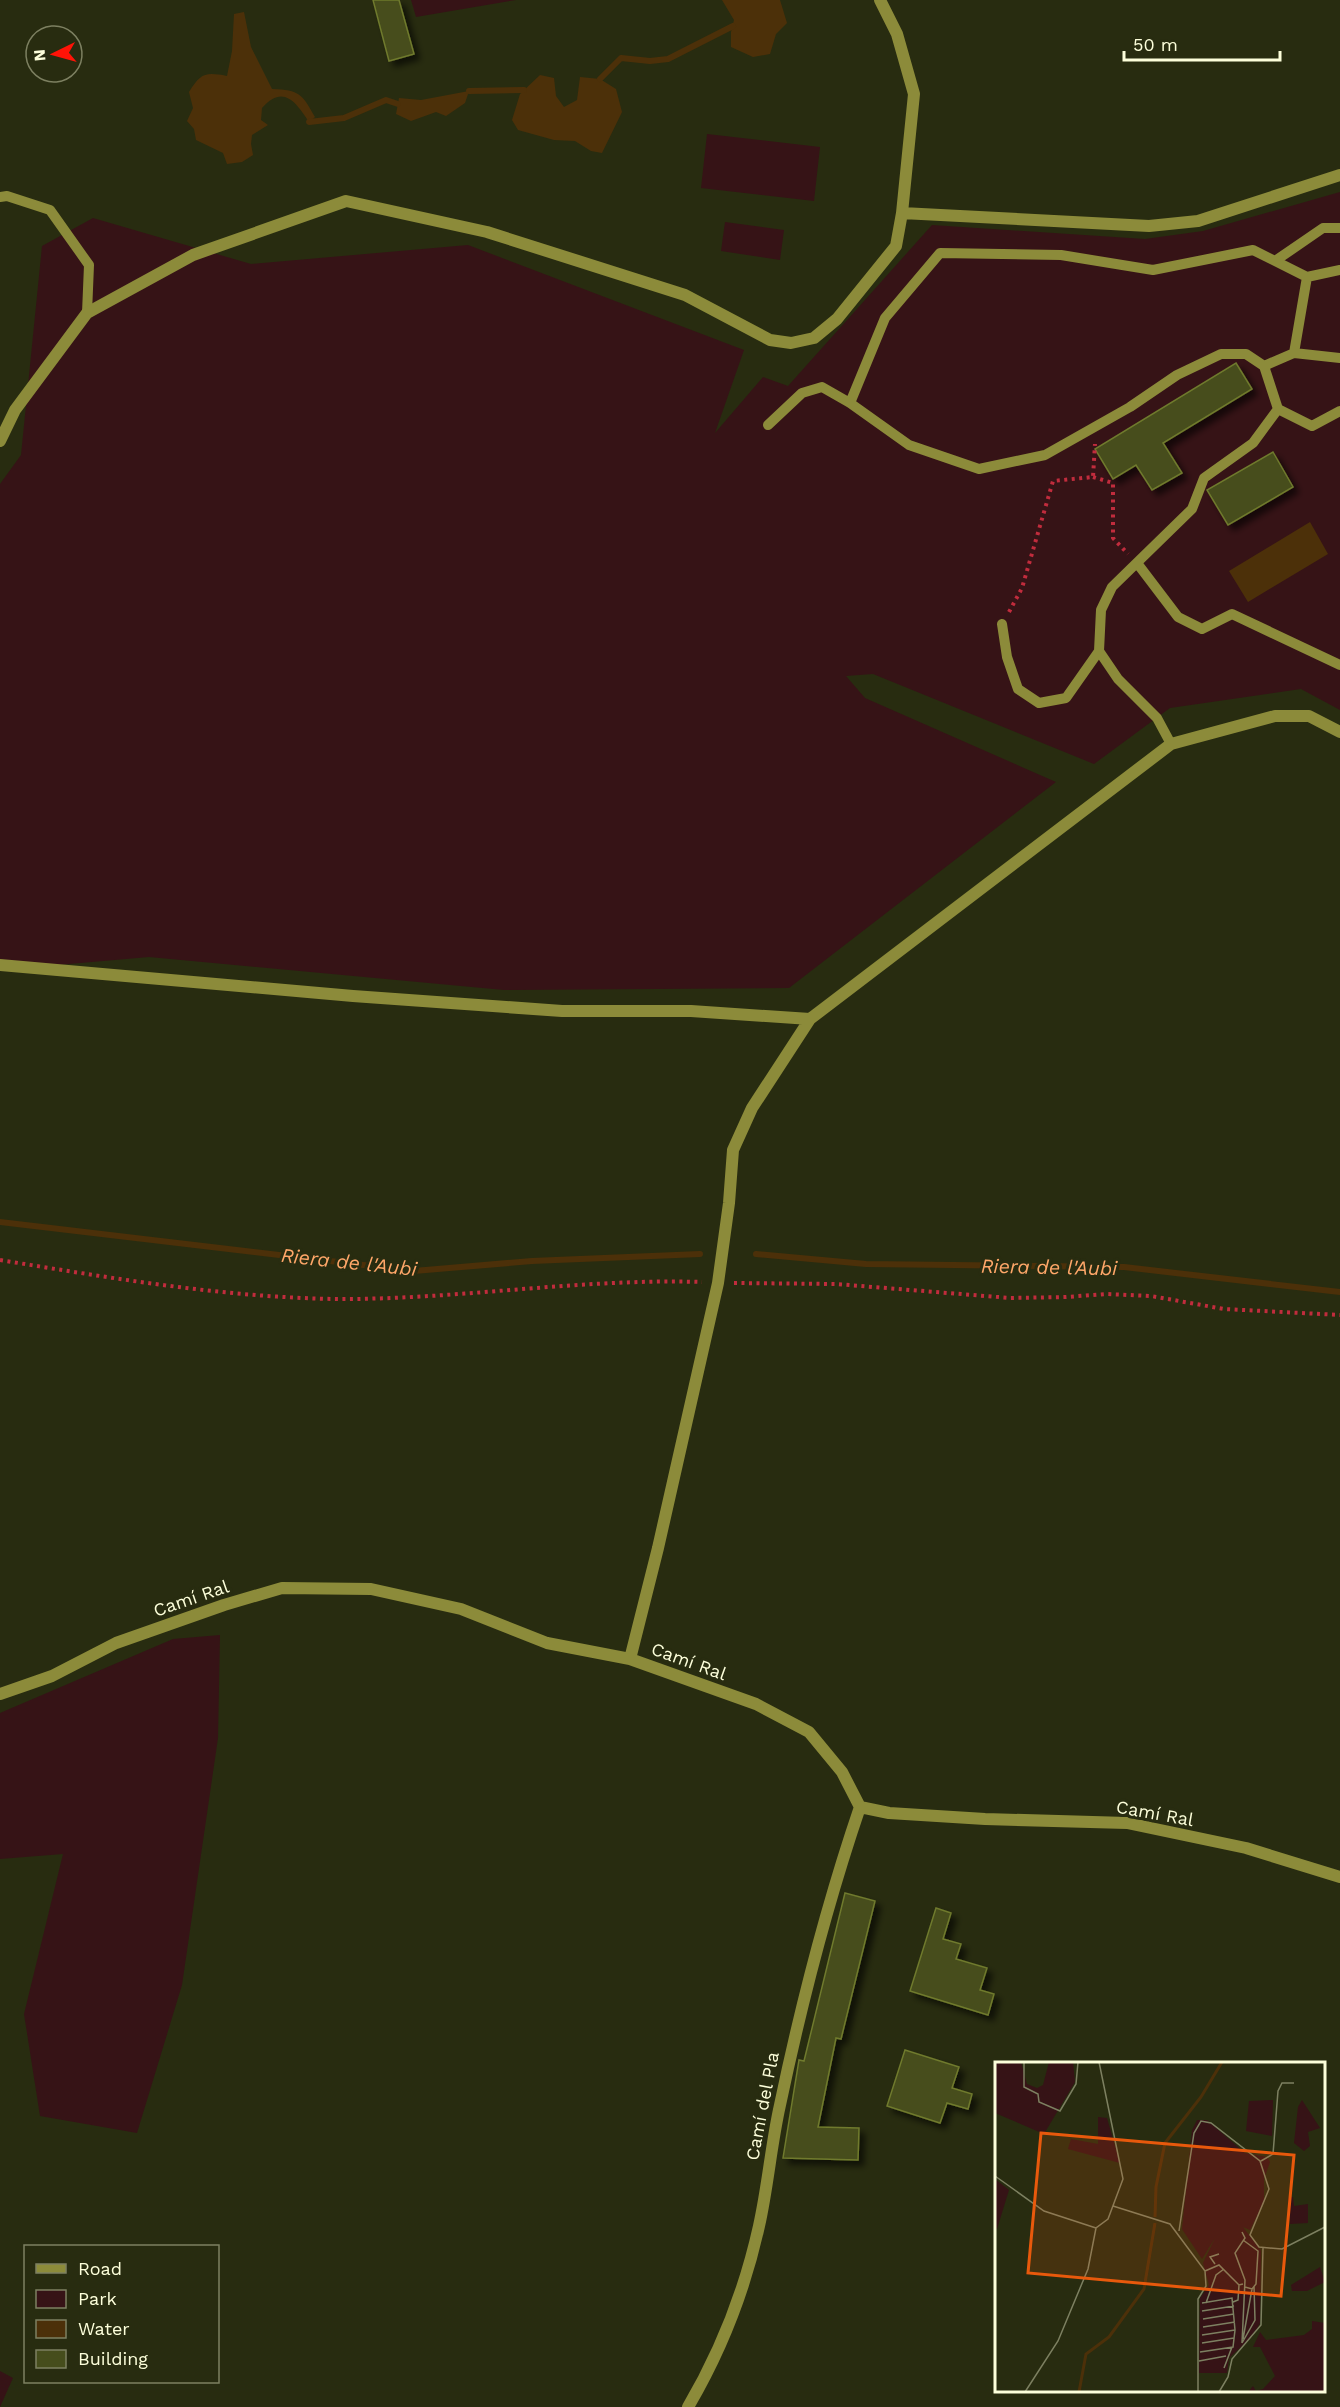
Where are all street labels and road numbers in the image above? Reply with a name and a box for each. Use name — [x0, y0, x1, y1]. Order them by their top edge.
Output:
street label: Camí Ral — [151, 1575, 232, 1621]
street label: Camí Ral — [649, 1638, 730, 1684]
street label: Camí Ral — [1115, 1796, 1196, 1830]
street label: Camí del Pla — [741, 2050, 783, 2162]

